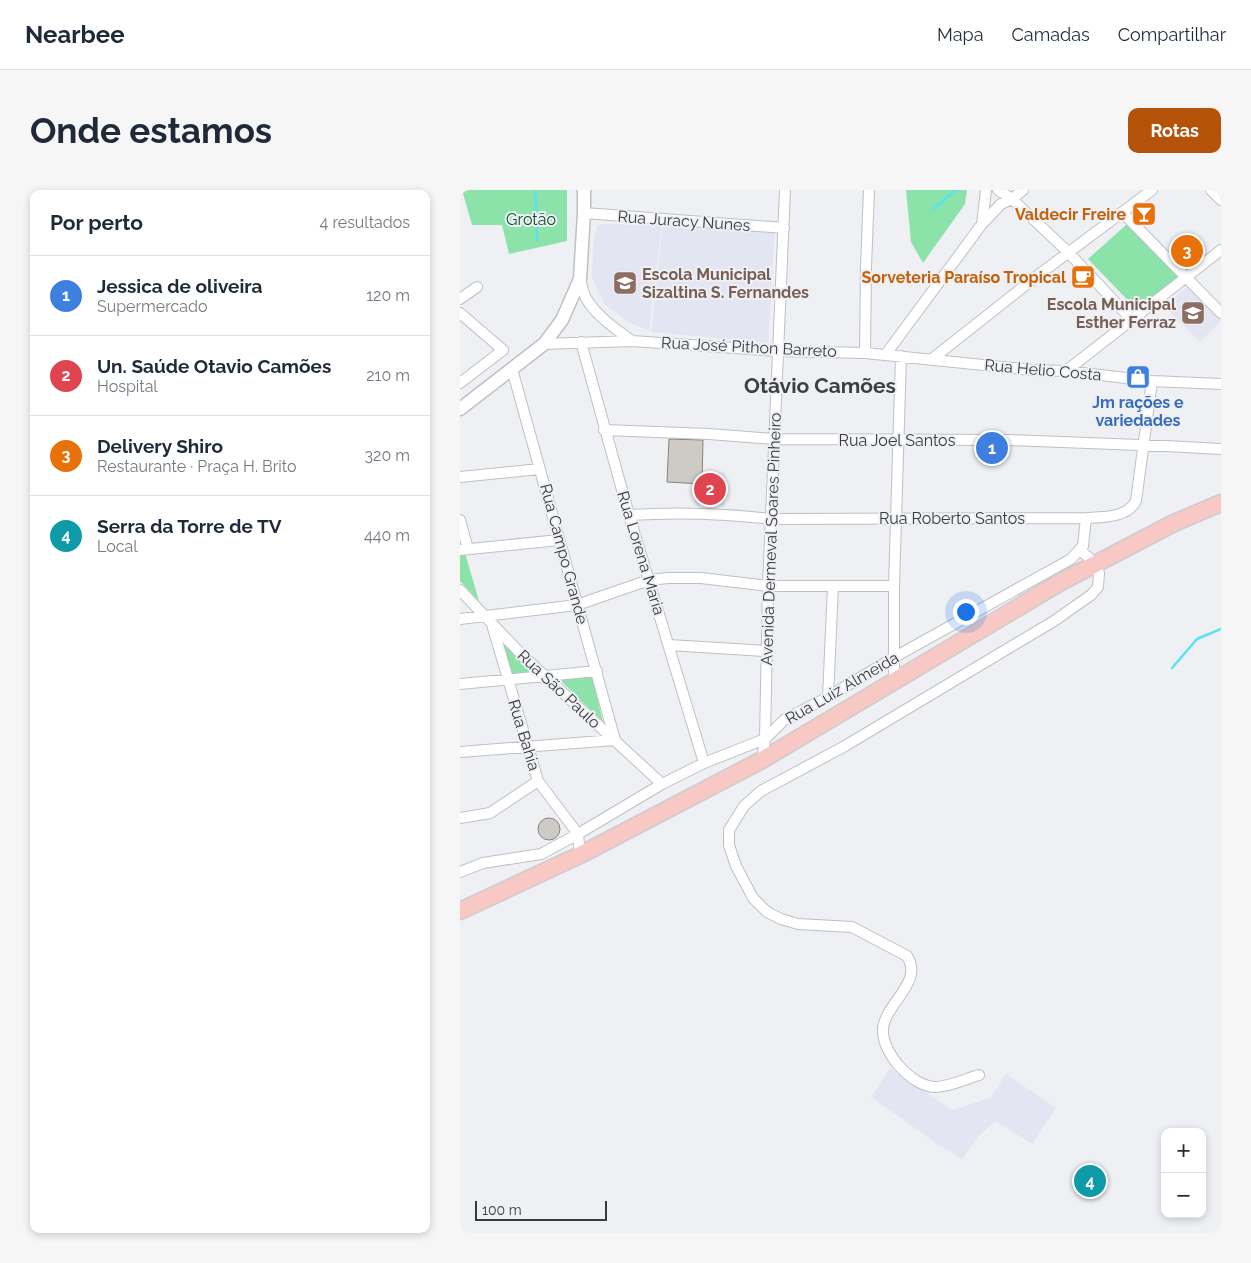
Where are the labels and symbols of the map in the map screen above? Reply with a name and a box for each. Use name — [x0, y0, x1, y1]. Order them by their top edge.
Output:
bar icon: Valdecir Freire — [1131, 201, 1157, 227]
place label: Valdecir Freire — [1015, 205, 1126, 224]
street label: Rua Juracy Nunes — [617, 207, 751, 235]
park label: Grotão — [506, 210, 556, 229]
pin: 3 — [1171, 232, 1203, 270]
cafe icon: Sorveteria Paraíso Tropical — [1070, 264, 1096, 290]
place label: Escola Municipal Sizaltina S. Fernandes — [642, 265, 809, 302]
place label: Sorveteria Paraíso Tropical — [862, 268, 1067, 287]
school or university icon: Escola Municipal Sizaltina S. Fernandes — [612, 270, 638, 296]
place label: Escola Municipal Esther Ferraz — [1047, 295, 1177, 332]
school or university icon: Escola Municipal Esther Ferraz — [1180, 300, 1206, 326]
street label: Rua José Pithon Barreto — [661, 333, 837, 361]
street label: Rua Helio Costa — [984, 355, 1102, 385]
shop icon: Jm rações e variedades — [1125, 364, 1151, 390]
district label: Otávio Camões — [744, 373, 896, 398]
place label: Jm rações e variedades — [1092, 393, 1184, 430]
street label: Avenida Dermeval Soares Pinheiro — [757, 412, 785, 666]
pin: 1 — [976, 429, 1008, 467]
street label: Rua Joel Santos — [839, 431, 956, 450]
pin: 2 — [694, 470, 726, 508]
street label: Rua Campo Grande — [536, 482, 592, 626]
street label: Rua Lorena Maria — [613, 489, 669, 617]
street label: Rua Roberto Santos — [879, 509, 1025, 528]
your location — [953, 599, 979, 625]
street label: Rua São Paulo — [514, 646, 604, 732]
street label: Rua Luiz Almeida — [782, 648, 902, 728]
street label: Rua Bahia — [504, 697, 544, 773]
pin: 4 — [1074, 1162, 1106, 1200]
scale bar — [475, 1198, 608, 1221]

